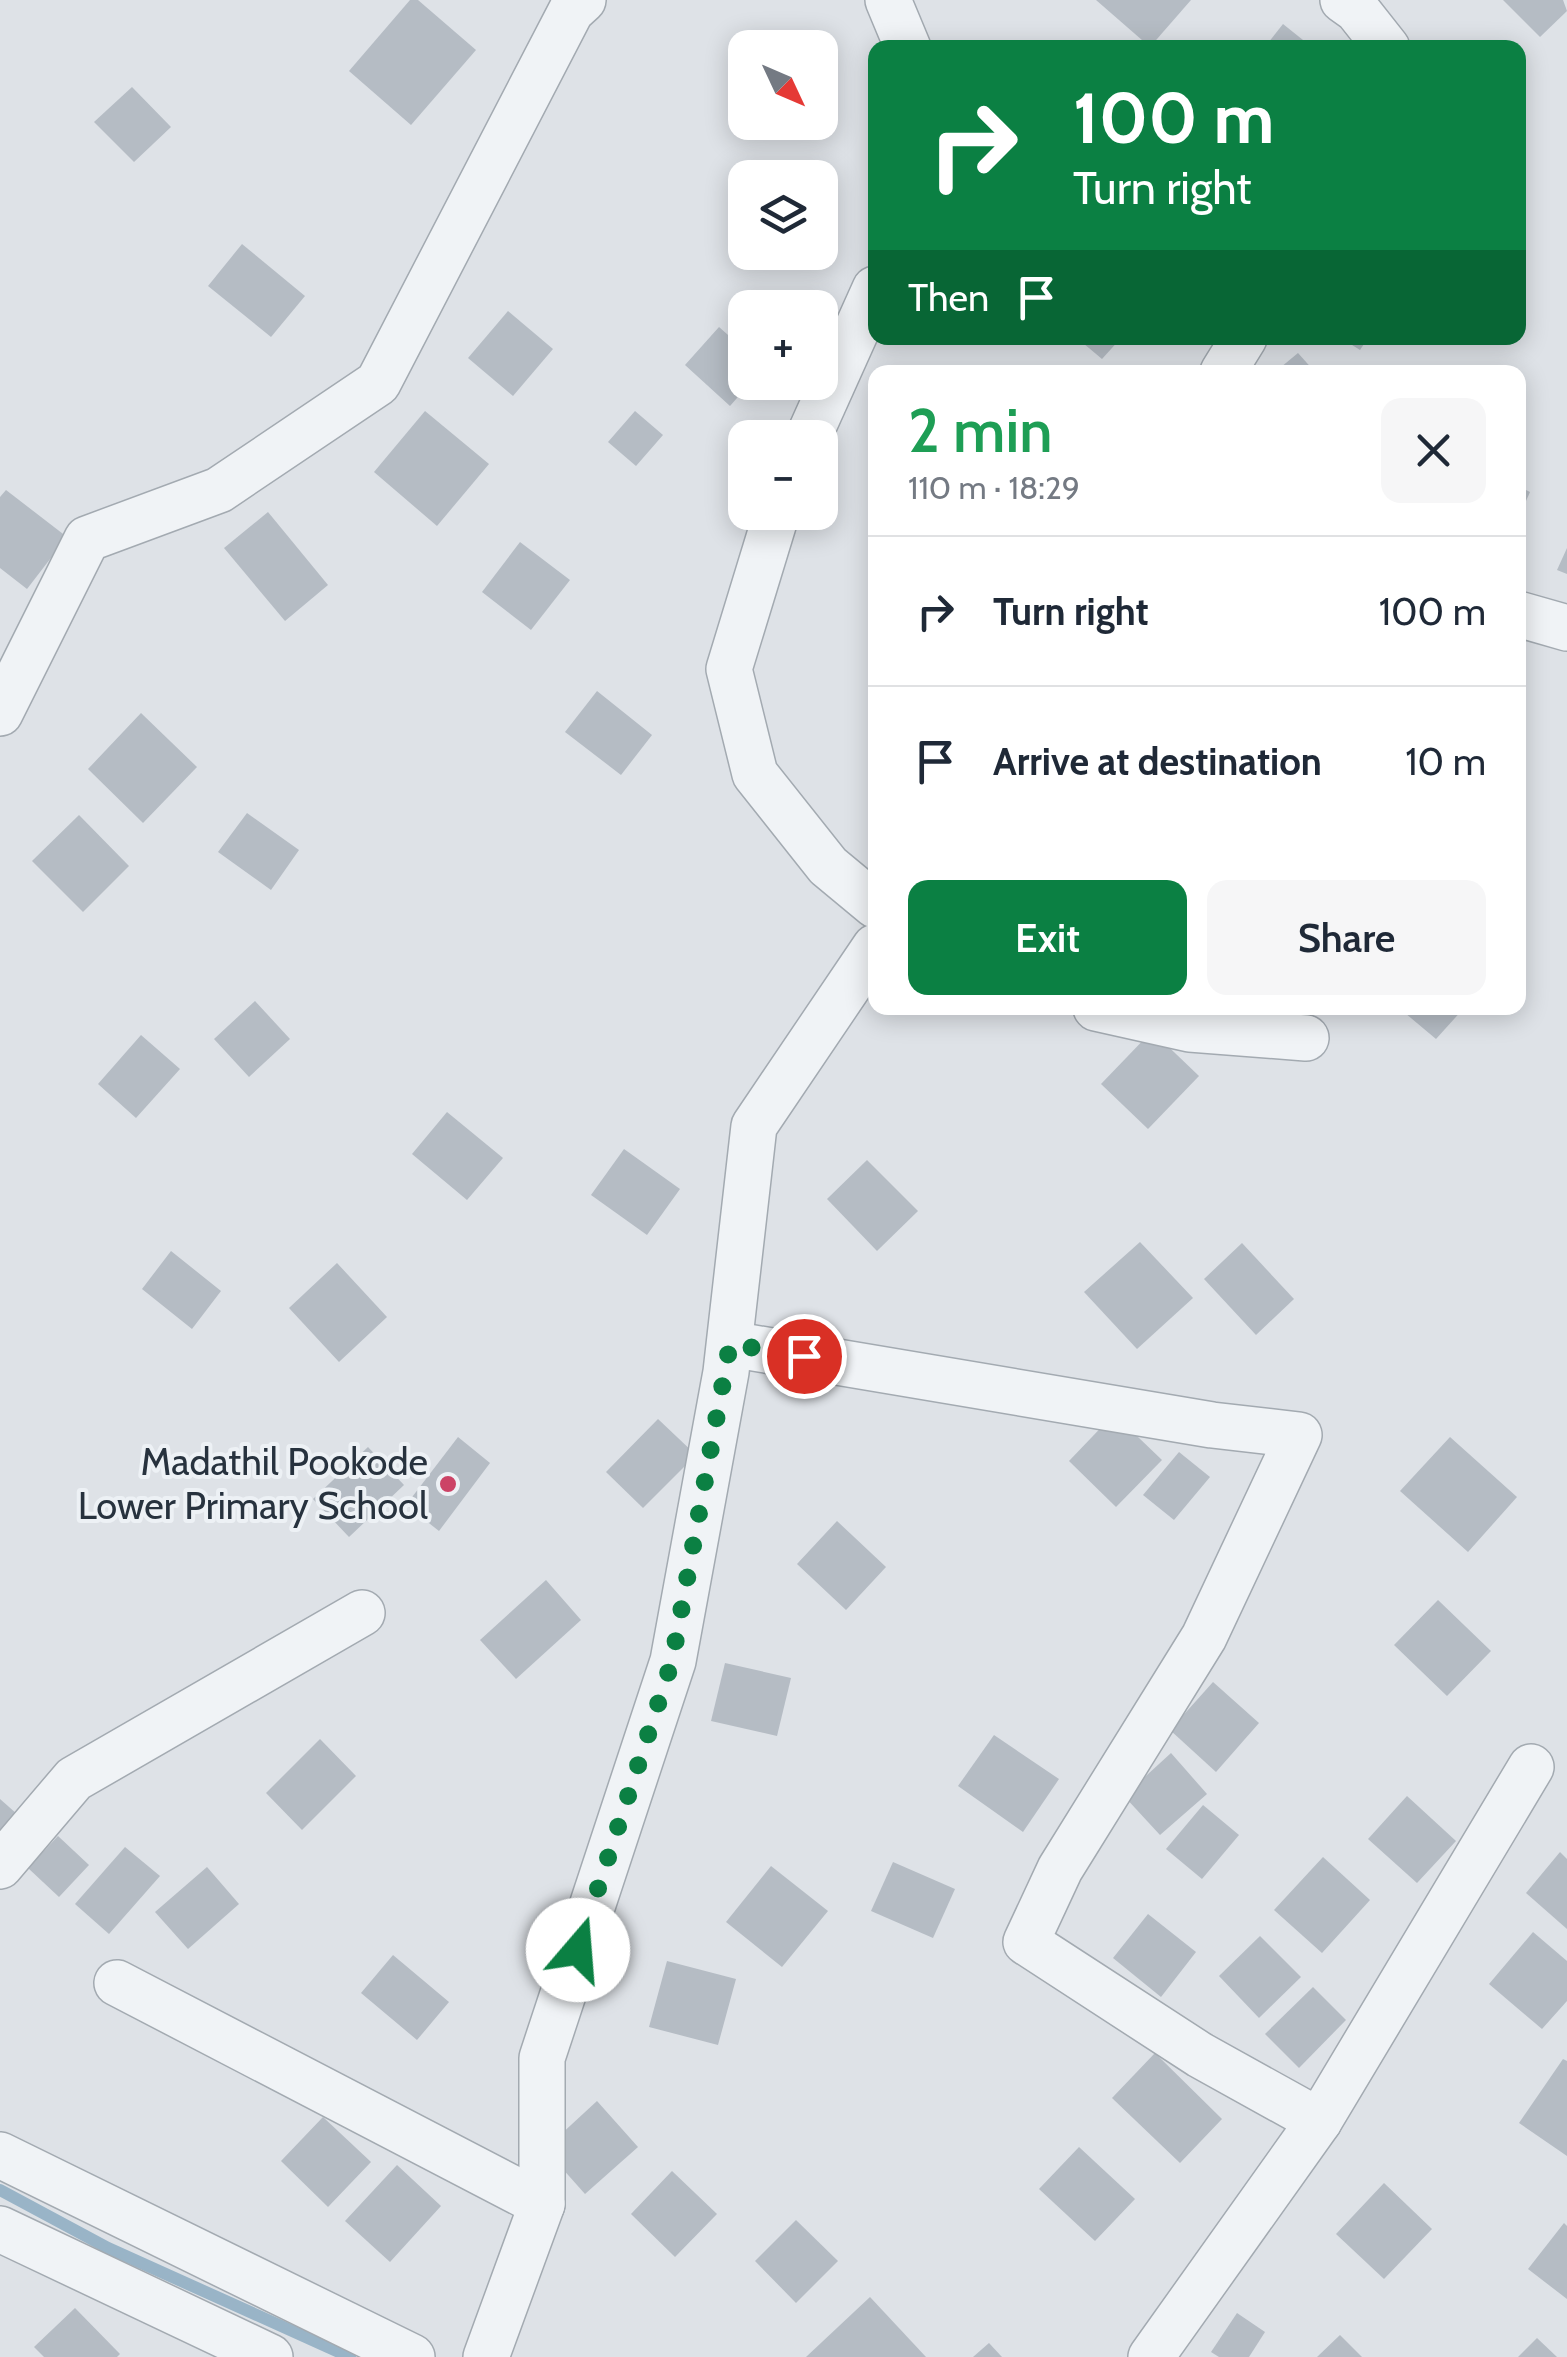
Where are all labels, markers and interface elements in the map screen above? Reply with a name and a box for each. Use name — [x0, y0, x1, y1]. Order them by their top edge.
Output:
north arrow — [728, 30, 838, 140]
map controls — [728, 30, 838, 530]
text: 100 m — [1073, 75, 1274, 161]
icon: right — [908, 80, 1038, 210]
button: layers — [728, 160, 838, 270]
text: Turn right — [1073, 161, 1252, 215]
icon: arrive — [1009, 270, 1064, 325]
text: Then — [908, 274, 989, 321]
button: + — [728, 290, 838, 400]
text: 2 min — [908, 394, 1053, 467]
button: close — [1381, 398, 1486, 503]
button: − — [728, 420, 838, 530]
text: 110 m · 18:29 — [908, 468, 1080, 507]
icon: right — [908, 584, 963, 639]
text: Turn right — [993, 588, 1149, 635]
text: 100 m — [1379, 588, 1486, 635]
icon: arrive — [908, 734, 963, 789]
text: Arrive at destination — [993, 738, 1322, 785]
text: 10 m — [1405, 738, 1486, 785]
button: Exit — [908, 880, 1187, 995]
button: Share — [1207, 880, 1486, 995]
pin — [762, 1314, 847, 1399]
icon: arrive — [777, 1329, 832, 1384]
place label: Madathil Pookode Lower Primary School — [78, 1438, 428, 1529]
marker: Madathil Pookode Lower Primary School — [437, 1473, 459, 1495]
position arrow — [526, 1898, 630, 2002]

